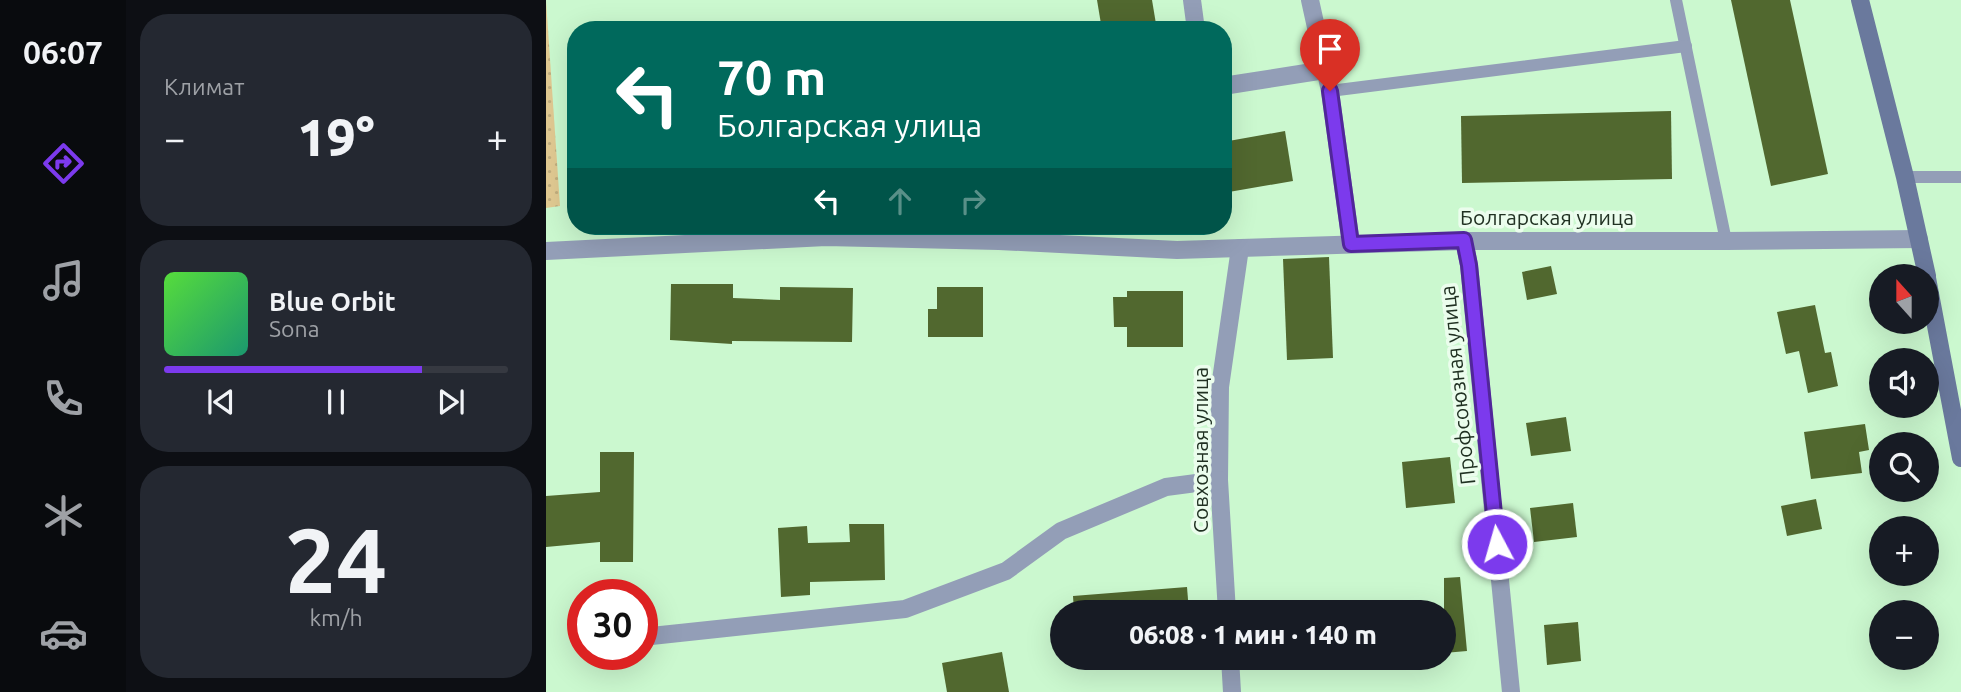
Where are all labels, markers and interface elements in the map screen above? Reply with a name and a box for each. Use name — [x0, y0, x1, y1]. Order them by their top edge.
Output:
pin — [1300, 19, 1360, 91]
icon: arrive — [1311, 30, 1349, 68]
text: 06:07 — [23, 34, 103, 70]
icon: left — [602, 49, 693, 140]
text: 70 m — [717, 49, 826, 104]
text: Климат — [164, 74, 244, 99]
text: Болгарская улица — [717, 107, 982, 143]
text: 19° — [297, 108, 375, 166]
text: − — [164, 117, 185, 159]
text: + — [487, 117, 508, 159]
icon: directions — [39, 139, 88, 188]
icon: left — [808, 182, 846, 220]
icon: ahead — [881, 182, 919, 220]
icon: right — [954, 182, 992, 220]
street label: Болгарская улица — [1460, 205, 1634, 229]
icon: music — [39, 256, 88, 305]
north arrow — [1869, 264, 1939, 334]
map controls — [1869, 264, 1939, 670]
street label: Профсоюзная улица — [1435, 284, 1479, 486]
text: Blue Orbit — [269, 287, 396, 316]
text: Sona — [269, 316, 319, 341]
button: sound — [1869, 348, 1939, 418]
street label: Совхозная улица — [1188, 367, 1212, 533]
icon: phone — [39, 374, 88, 423]
icon: previous — [202, 383, 240, 421]
icon: pause — [317, 383, 355, 421]
icon: next — [432, 383, 470, 421]
button: search — [1869, 432, 1939, 502]
icon: climate — [39, 491, 88, 540]
position arrow — [1460, 507, 1534, 581]
text: 24 — [285, 508, 387, 610]
button: + — [1869, 516, 1939, 586]
speed limit sign: 30 — [567, 579, 658, 670]
button: − — [1869, 600, 1939, 670]
text: km/h — [309, 605, 363, 630]
icon: car — [39, 609, 88, 658]
text: 06:08 · 1 мин · 140 m — [1129, 620, 1377, 649]

